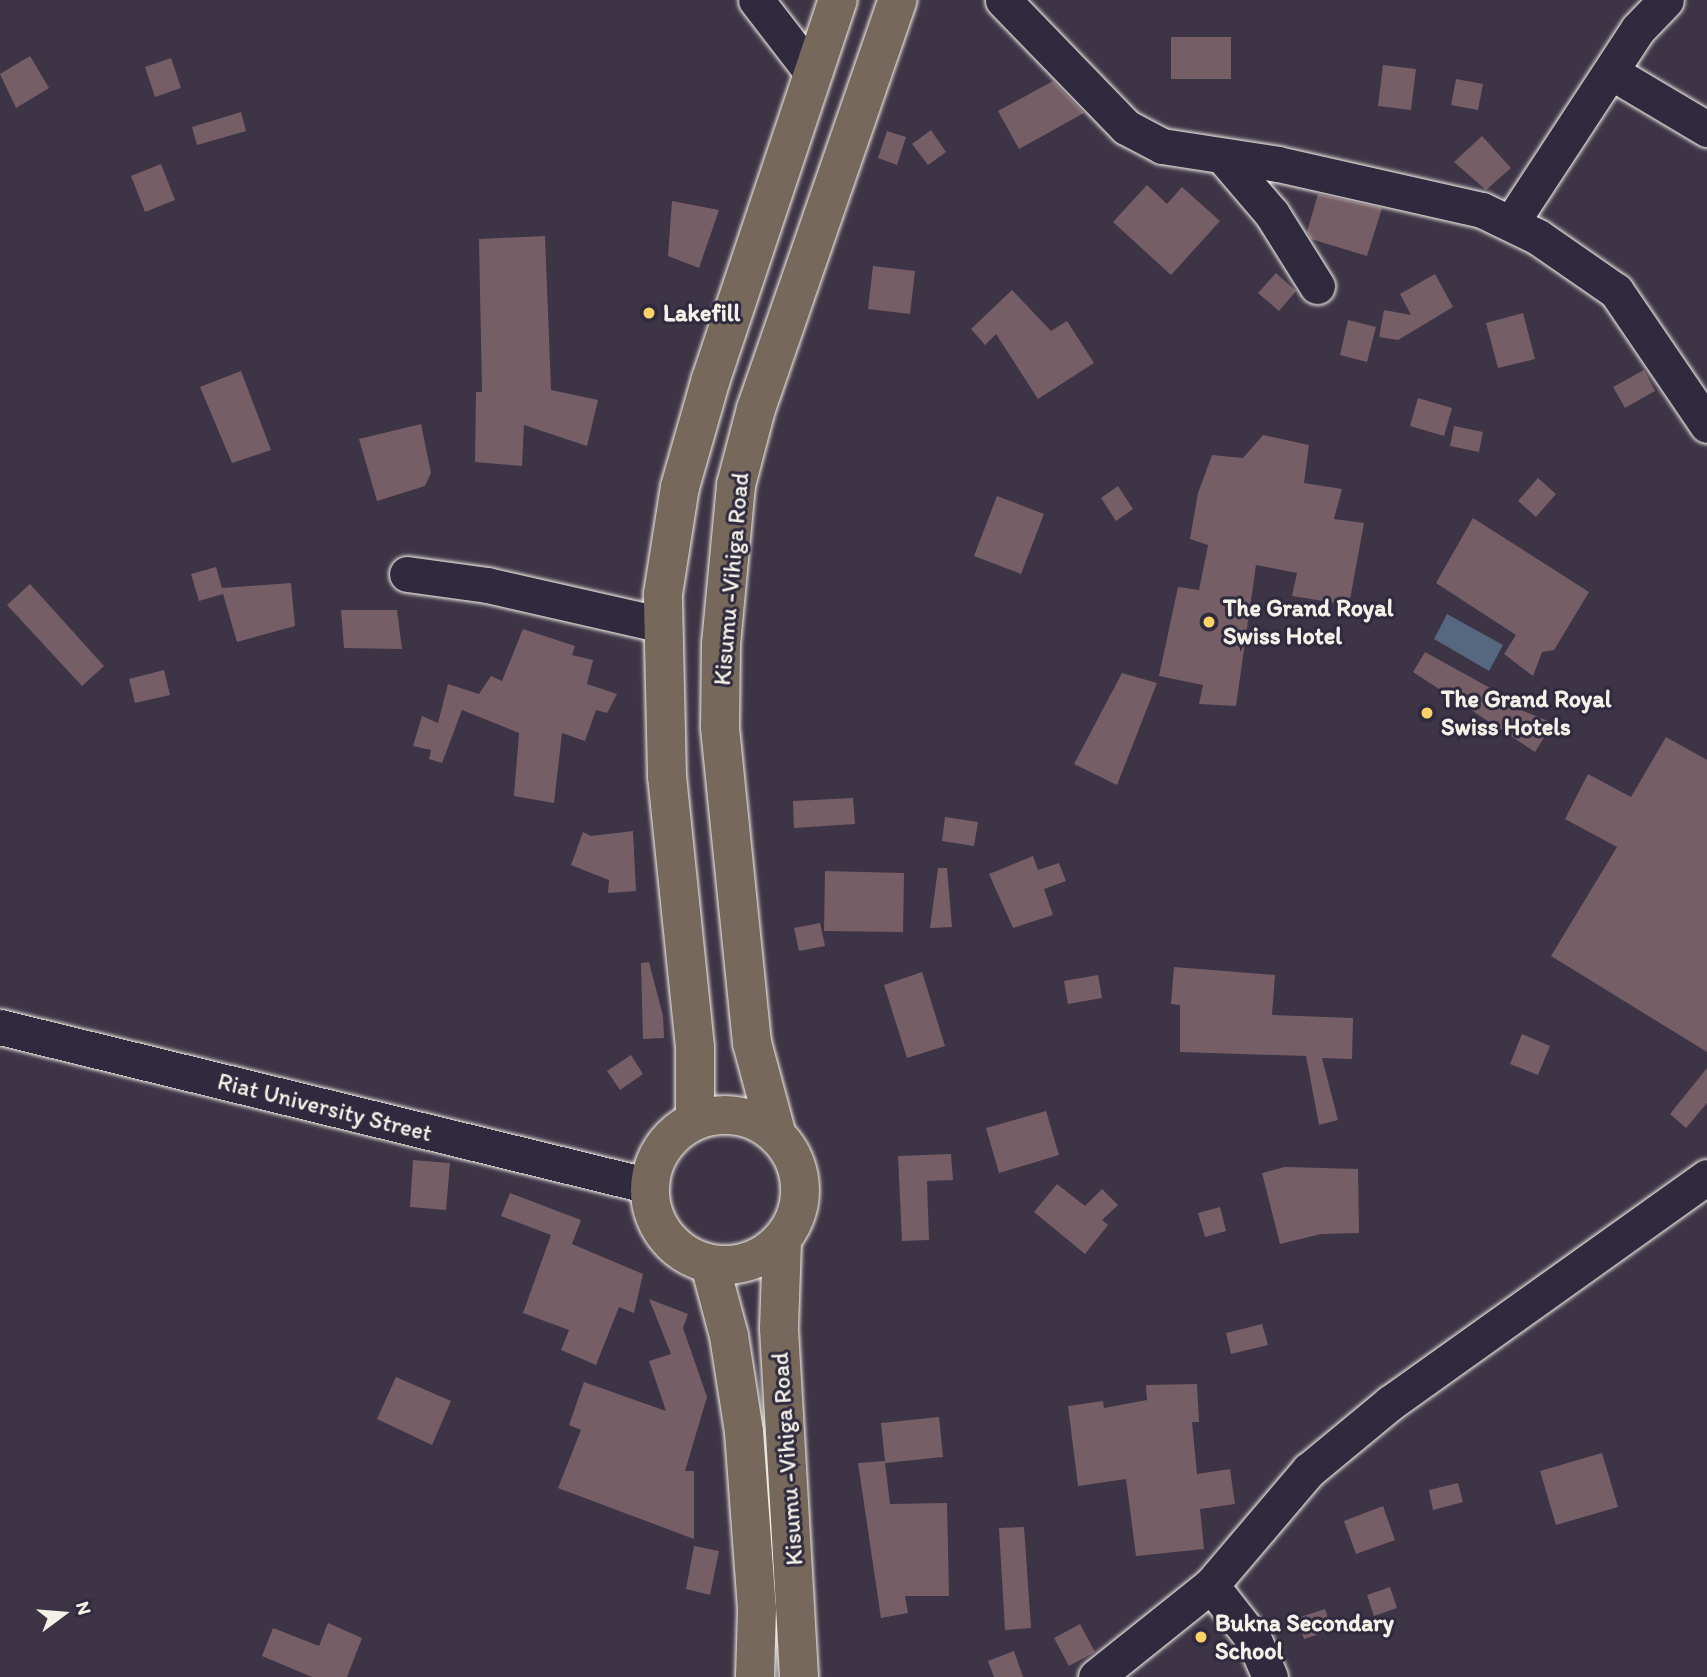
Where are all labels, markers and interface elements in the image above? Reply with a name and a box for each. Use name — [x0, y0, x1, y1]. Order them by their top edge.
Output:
place label: Lakefill — [663, 299, 740, 327]
marker: Lakefill — [641, 305, 657, 321]
street label: Kisumu -Vihiga Road — [707, 471, 755, 687]
place label: The Grand Royal Swiss Hotel — [1223, 594, 1393, 650]
marker: The Grand Royal Swiss Hotel — [1201, 614, 1217, 630]
place label: The Grand Royal Swiss Hotels — [1441, 685, 1611, 741]
marker: The Grand Royal Swiss Hotels — [1419, 705, 1435, 721]
street label: Riat University Street — [215, 1066, 435, 1148]
street label: Kisumu -Vihiga Road — [765, 1351, 809, 1567]
north arrow — [28, 1579, 98, 1649]
text: N — [71, 1599, 96, 1617]
place label: Bukna Secondary School — [1215, 1609, 1394, 1665]
marker: Bukna Secondary School — [1193, 1629, 1209, 1645]

